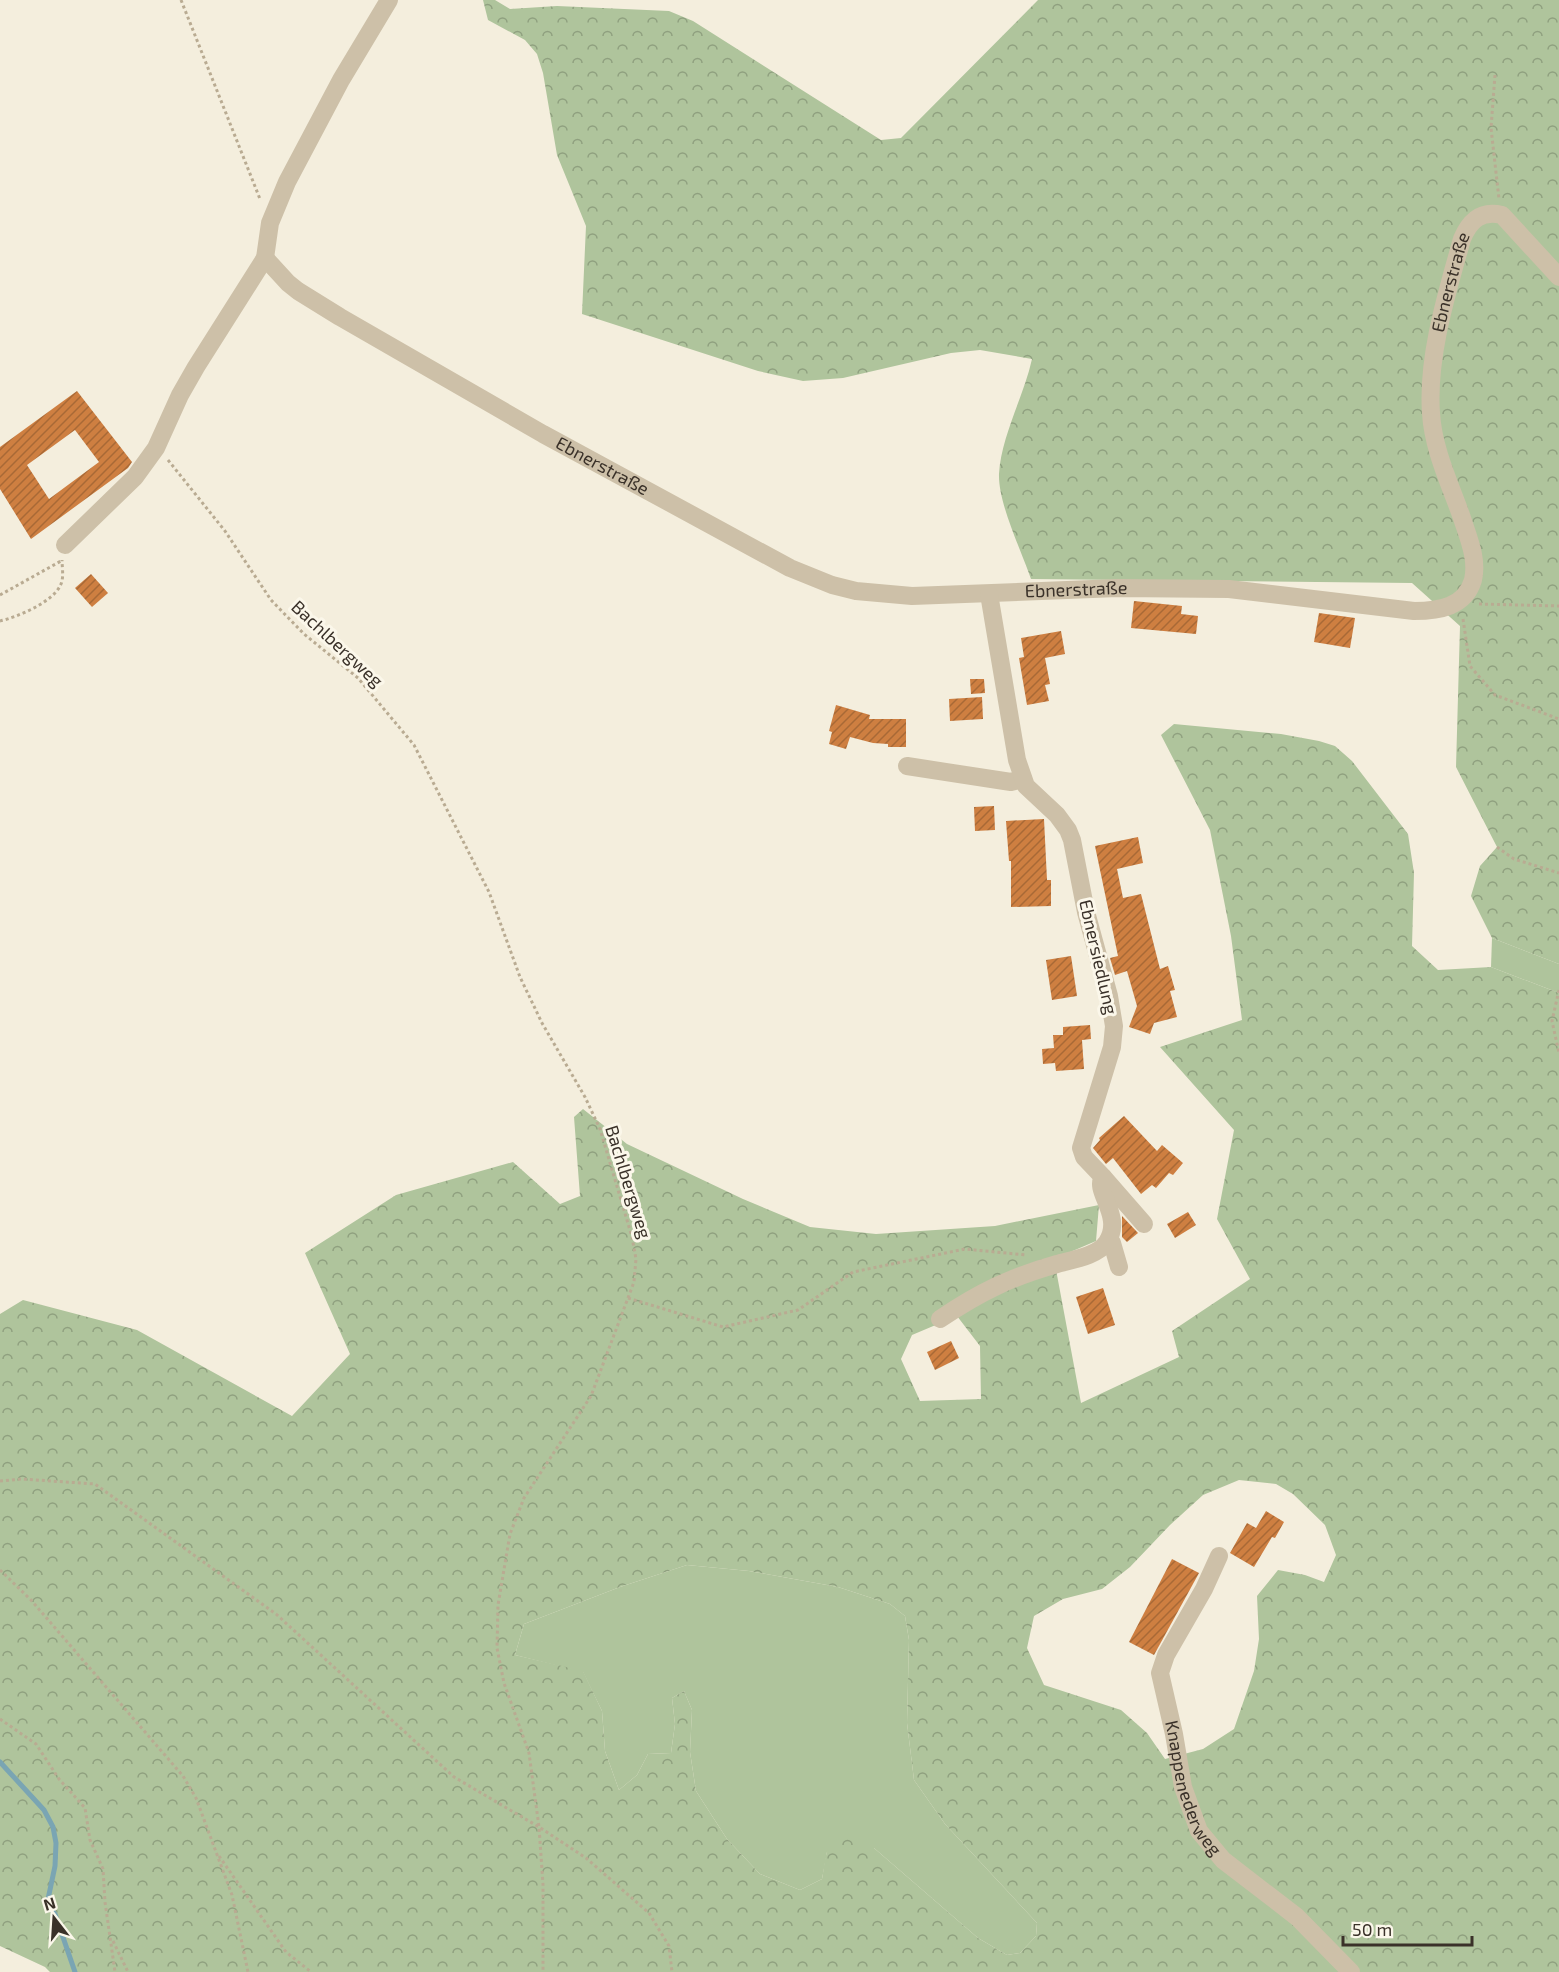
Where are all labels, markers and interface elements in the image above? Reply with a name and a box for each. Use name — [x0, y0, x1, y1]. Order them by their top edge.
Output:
street label: Ebnerstraße — [1426, 228, 1474, 334]
street label: Ebnerstraße — [552, 431, 653, 499]
street label: Ebnerstraße — [1024, 576, 1128, 602]
street label: Bachlbergweg — [287, 595, 388, 691]
street label: Ebnersiedlung — [1075, 897, 1123, 1016]
street label: Bachlbergweg — [601, 1122, 657, 1241]
street label: Knappenederweg — [1161, 1718, 1227, 1860]
north arrow — [24, 1888, 84, 1948]
text: N — [41, 1892, 58, 1914]
scale bar — [1343, 1909, 1472, 1947]
text: 50 m — [1352, 1918, 1392, 1940]

